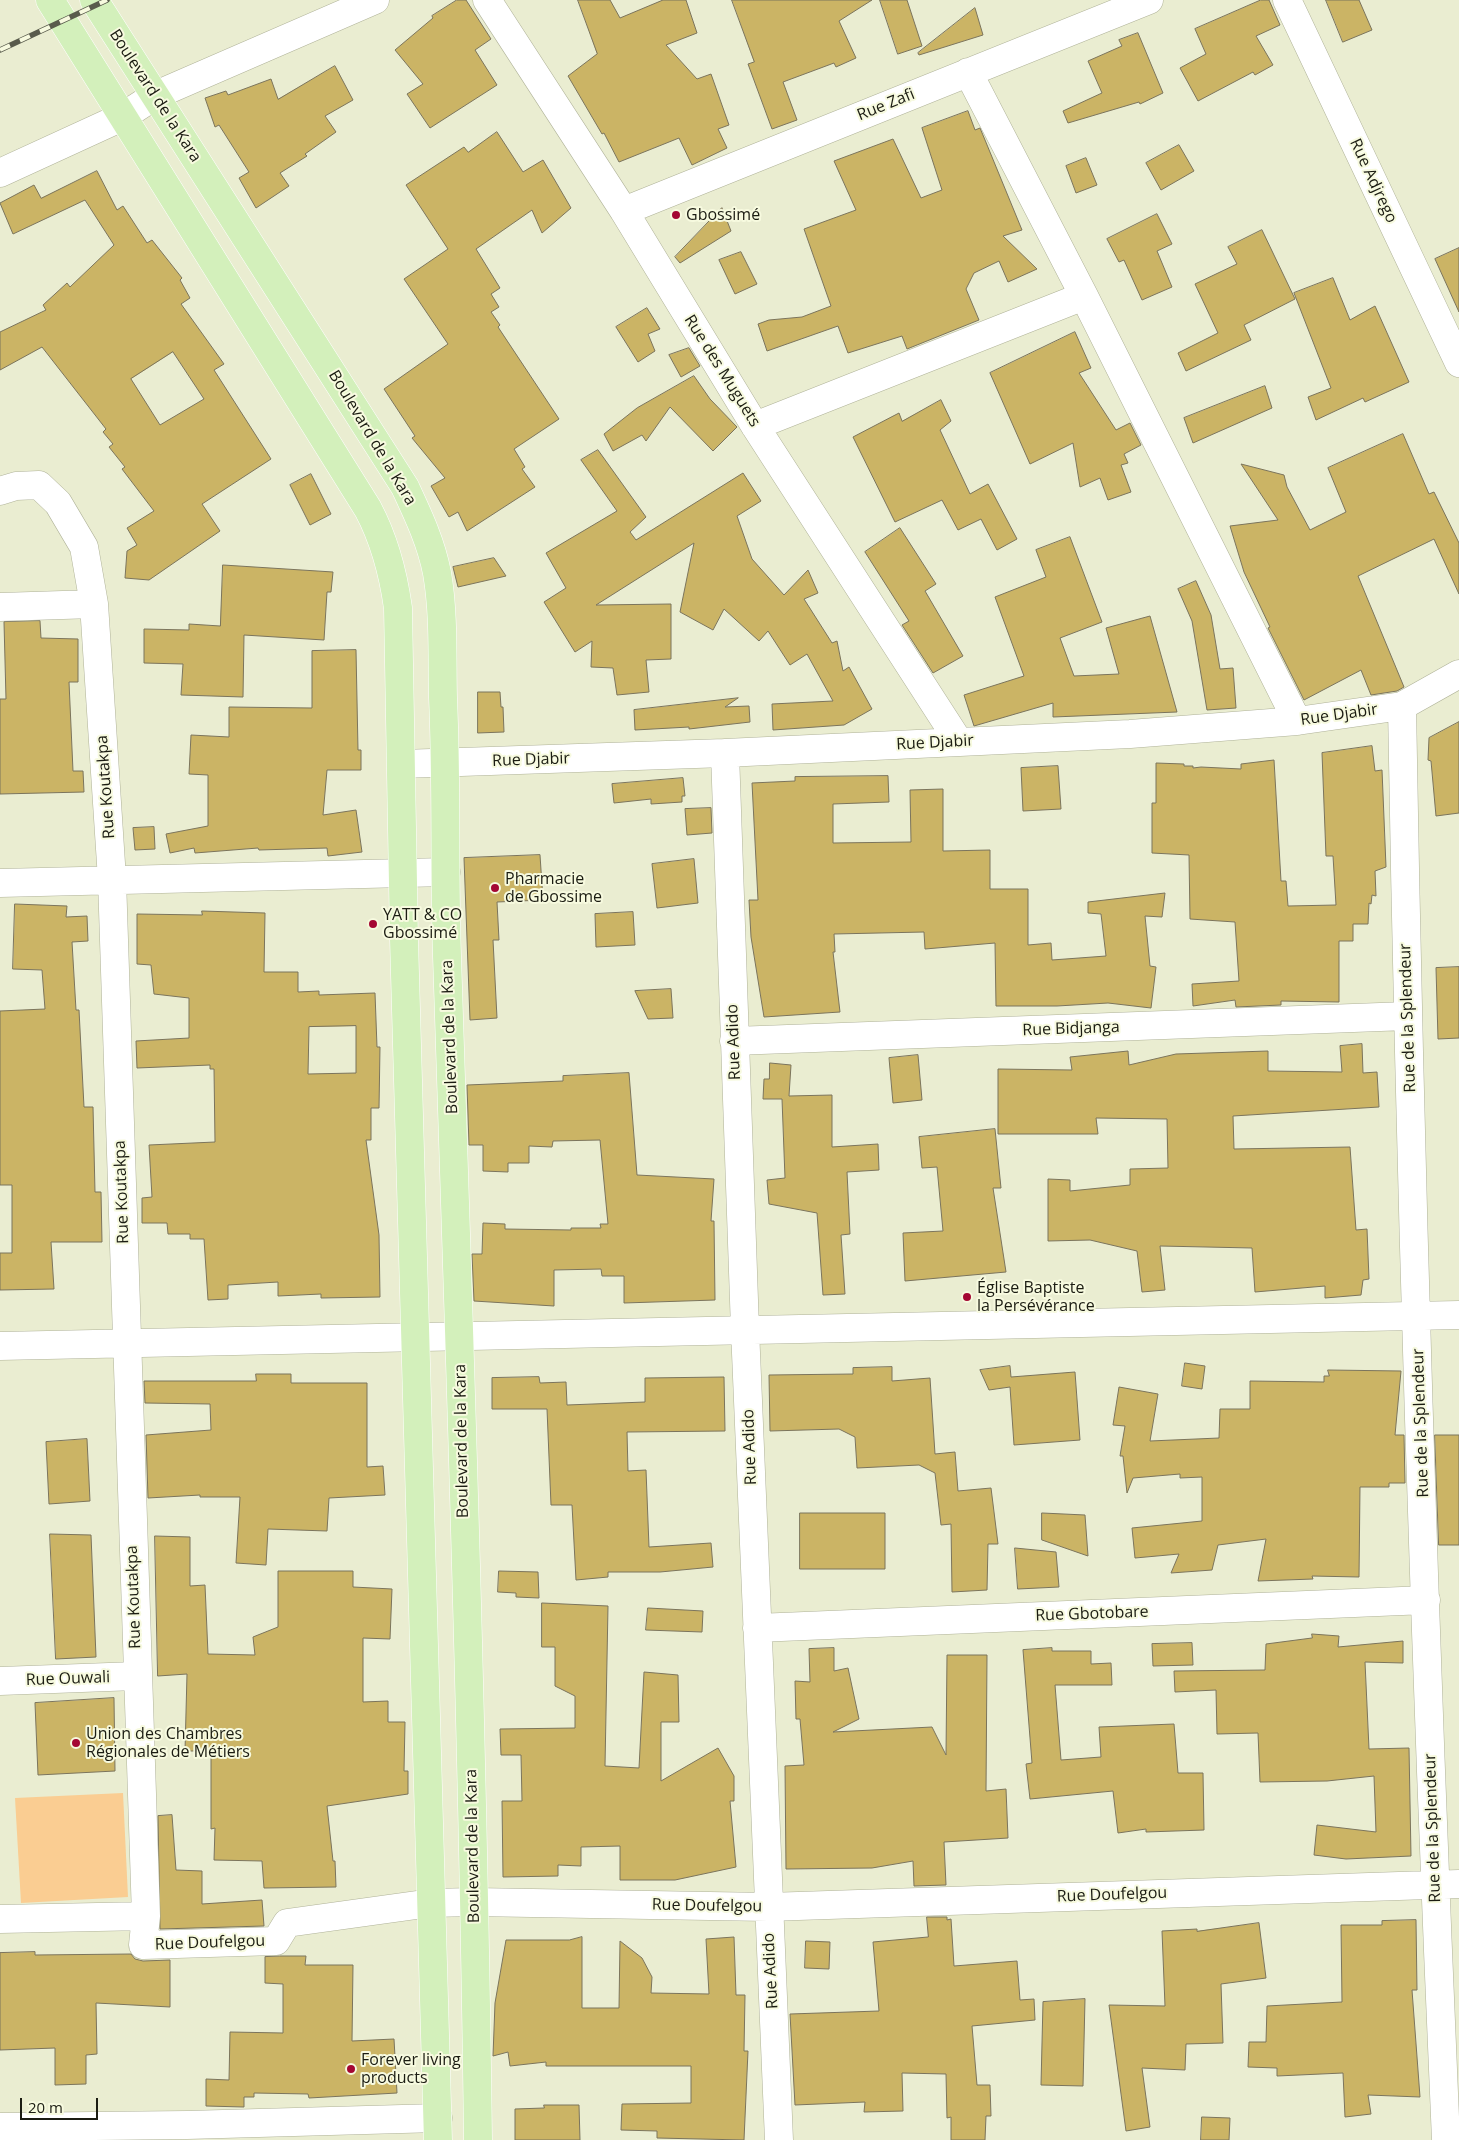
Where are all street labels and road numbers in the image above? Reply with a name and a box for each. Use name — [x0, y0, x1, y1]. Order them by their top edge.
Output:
street label: Boulevard de la Kara — [105, 26, 205, 166]
street label: Rue Zafi — [854, 85, 918, 125]
street label: Rue Adjrego — [1345, 136, 1401, 226]
street label: Rue des Muguets — [680, 311, 764, 431]
street label: Boulevard de la Kara — [324, 367, 420, 509]
street label: Rue Djabir — [1299, 700, 1379, 730]
street label: Rue Djabir — [896, 731, 974, 755]
street label: Rue Koutakpa — [93, 735, 119, 839]
street label: Rue Djabir — [492, 749, 570, 771]
street label: Rue de la Splendeur — [1396, 943, 1420, 1093]
street label: Boulevard de la Kara — [438, 960, 462, 1114]
street label: Rue Adido — [723, 1004, 745, 1080]
street label: Rue Bidjanga — [1022, 1018, 1120, 1040]
street label: Rue Koutakpa — [111, 1140, 133, 1244]
street label: Rue de la Splendeur — [1409, 1348, 1433, 1498]
street label: Boulevard de la Kara — [451, 1364, 473, 1518]
street label: Rue Adido — [739, 1409, 761, 1485]
street label: Rue Koutakpa — [123, 1545, 145, 1649]
street label: Rue Gbotobare — [1035, 1602, 1149, 1626]
street label: Rue Ouwali — [25, 1668, 111, 1690]
street label: Rue de la Splendeur — [1421, 1753, 1445, 1903]
street label: Boulevard de la Kara — [462, 1769, 484, 1923]
street label: Rue Doufelgou — [1056, 1883, 1168, 1907]
street label: Rue Doufelgou — [652, 1895, 762, 1917]
street label: Rue Doufelgou — [154, 1931, 266, 1955]
street label: Rue Adido — [759, 1932, 783, 2010]

